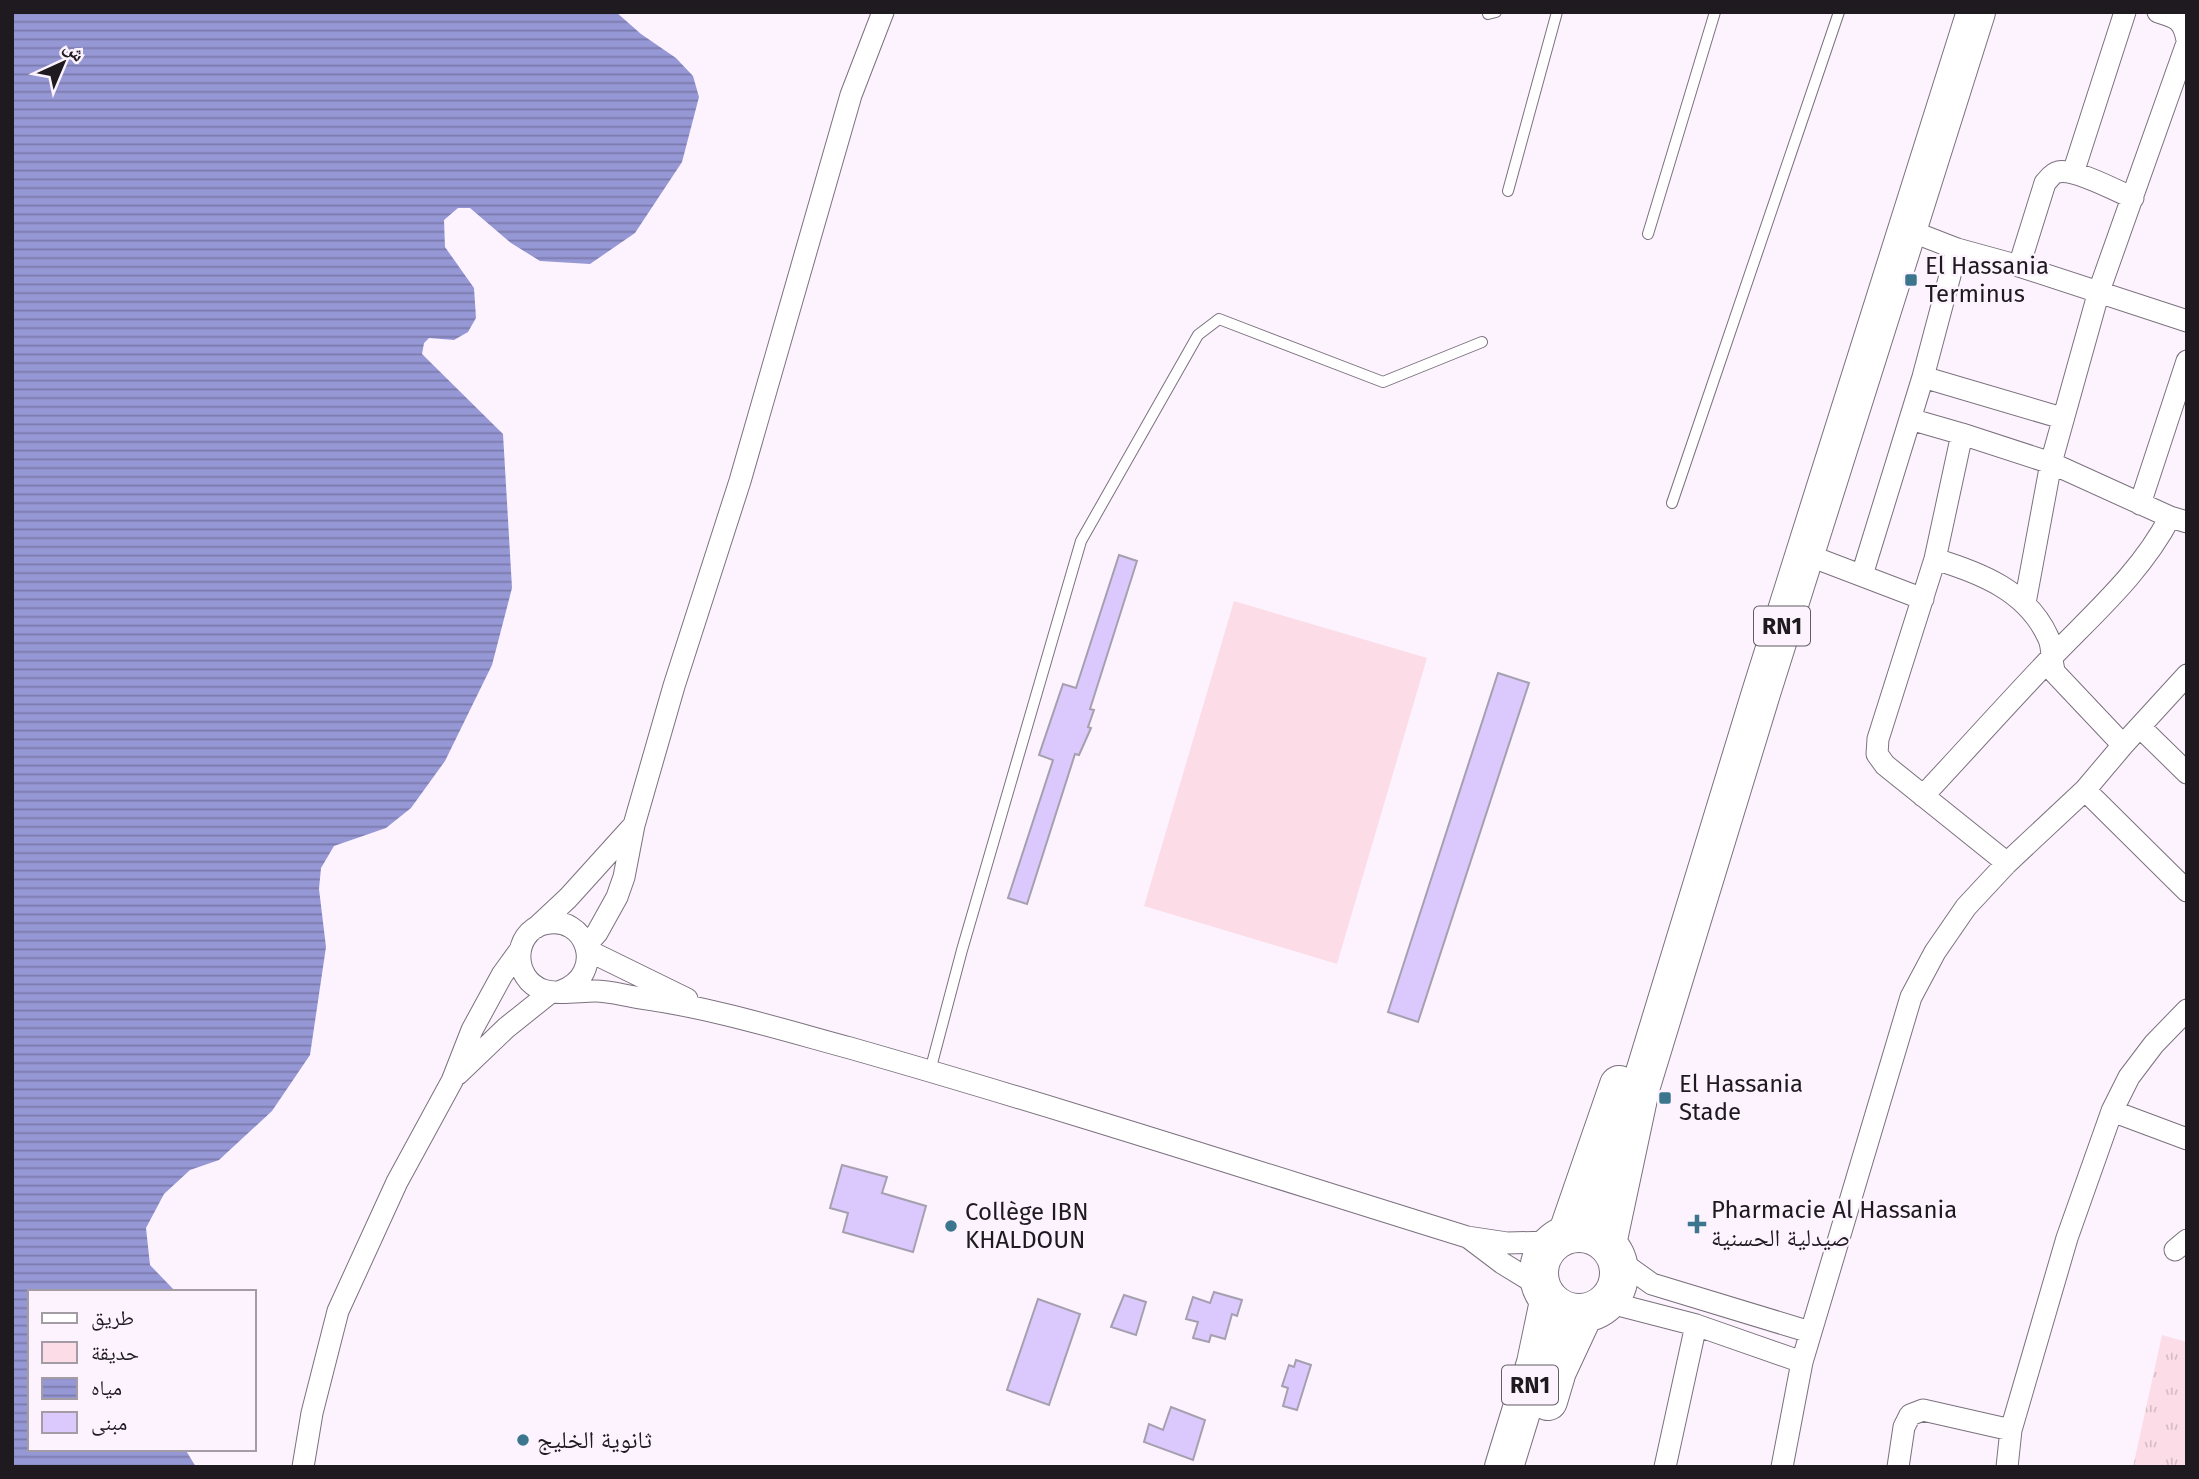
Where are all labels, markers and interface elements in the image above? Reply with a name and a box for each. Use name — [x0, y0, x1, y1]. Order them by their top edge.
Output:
north arrow — [28, 28, 98, 98]
text: ش — [59, 36, 90, 66]
place label: El Hassania Terminus — [1925, 252, 2049, 308]
marker: El Hassania Terminus — [1903, 272, 1919, 288]
road number: RN1 — [1754, 606, 1810, 646]
place label: El Hassania Stade — [1679, 1070, 1803, 1126]
marker: El Hassania Stade — [1657, 1090, 1673, 1106]
place label: Pharmacie Al Hassania صيدلية الحسنية — [1711, 1196, 1957, 1252]
place label: Collège IBN KHALDOUN — [965, 1198, 1089, 1254]
marker: Pharmacie Al Hassania صيدلية الحسنية — [1689, 1216, 1705, 1232]
marker: Collège IBN KHALDOUN — [943, 1218, 959, 1234]
legend — [28, 1290, 256, 1451]
text: طريق — [91, 1305, 134, 1331]
text: حديقة — [91, 1340, 139, 1366]
road number: RN1 — [1502, 1366, 1558, 1404]
text: مياه — [91, 1375, 122, 1401]
text: مبنى — [91, 1410, 127, 1436]
place label: ثانوية الخليج — [537, 1426, 652, 1455]
marker: ثانوية الخليج — [515, 1432, 531, 1448]

